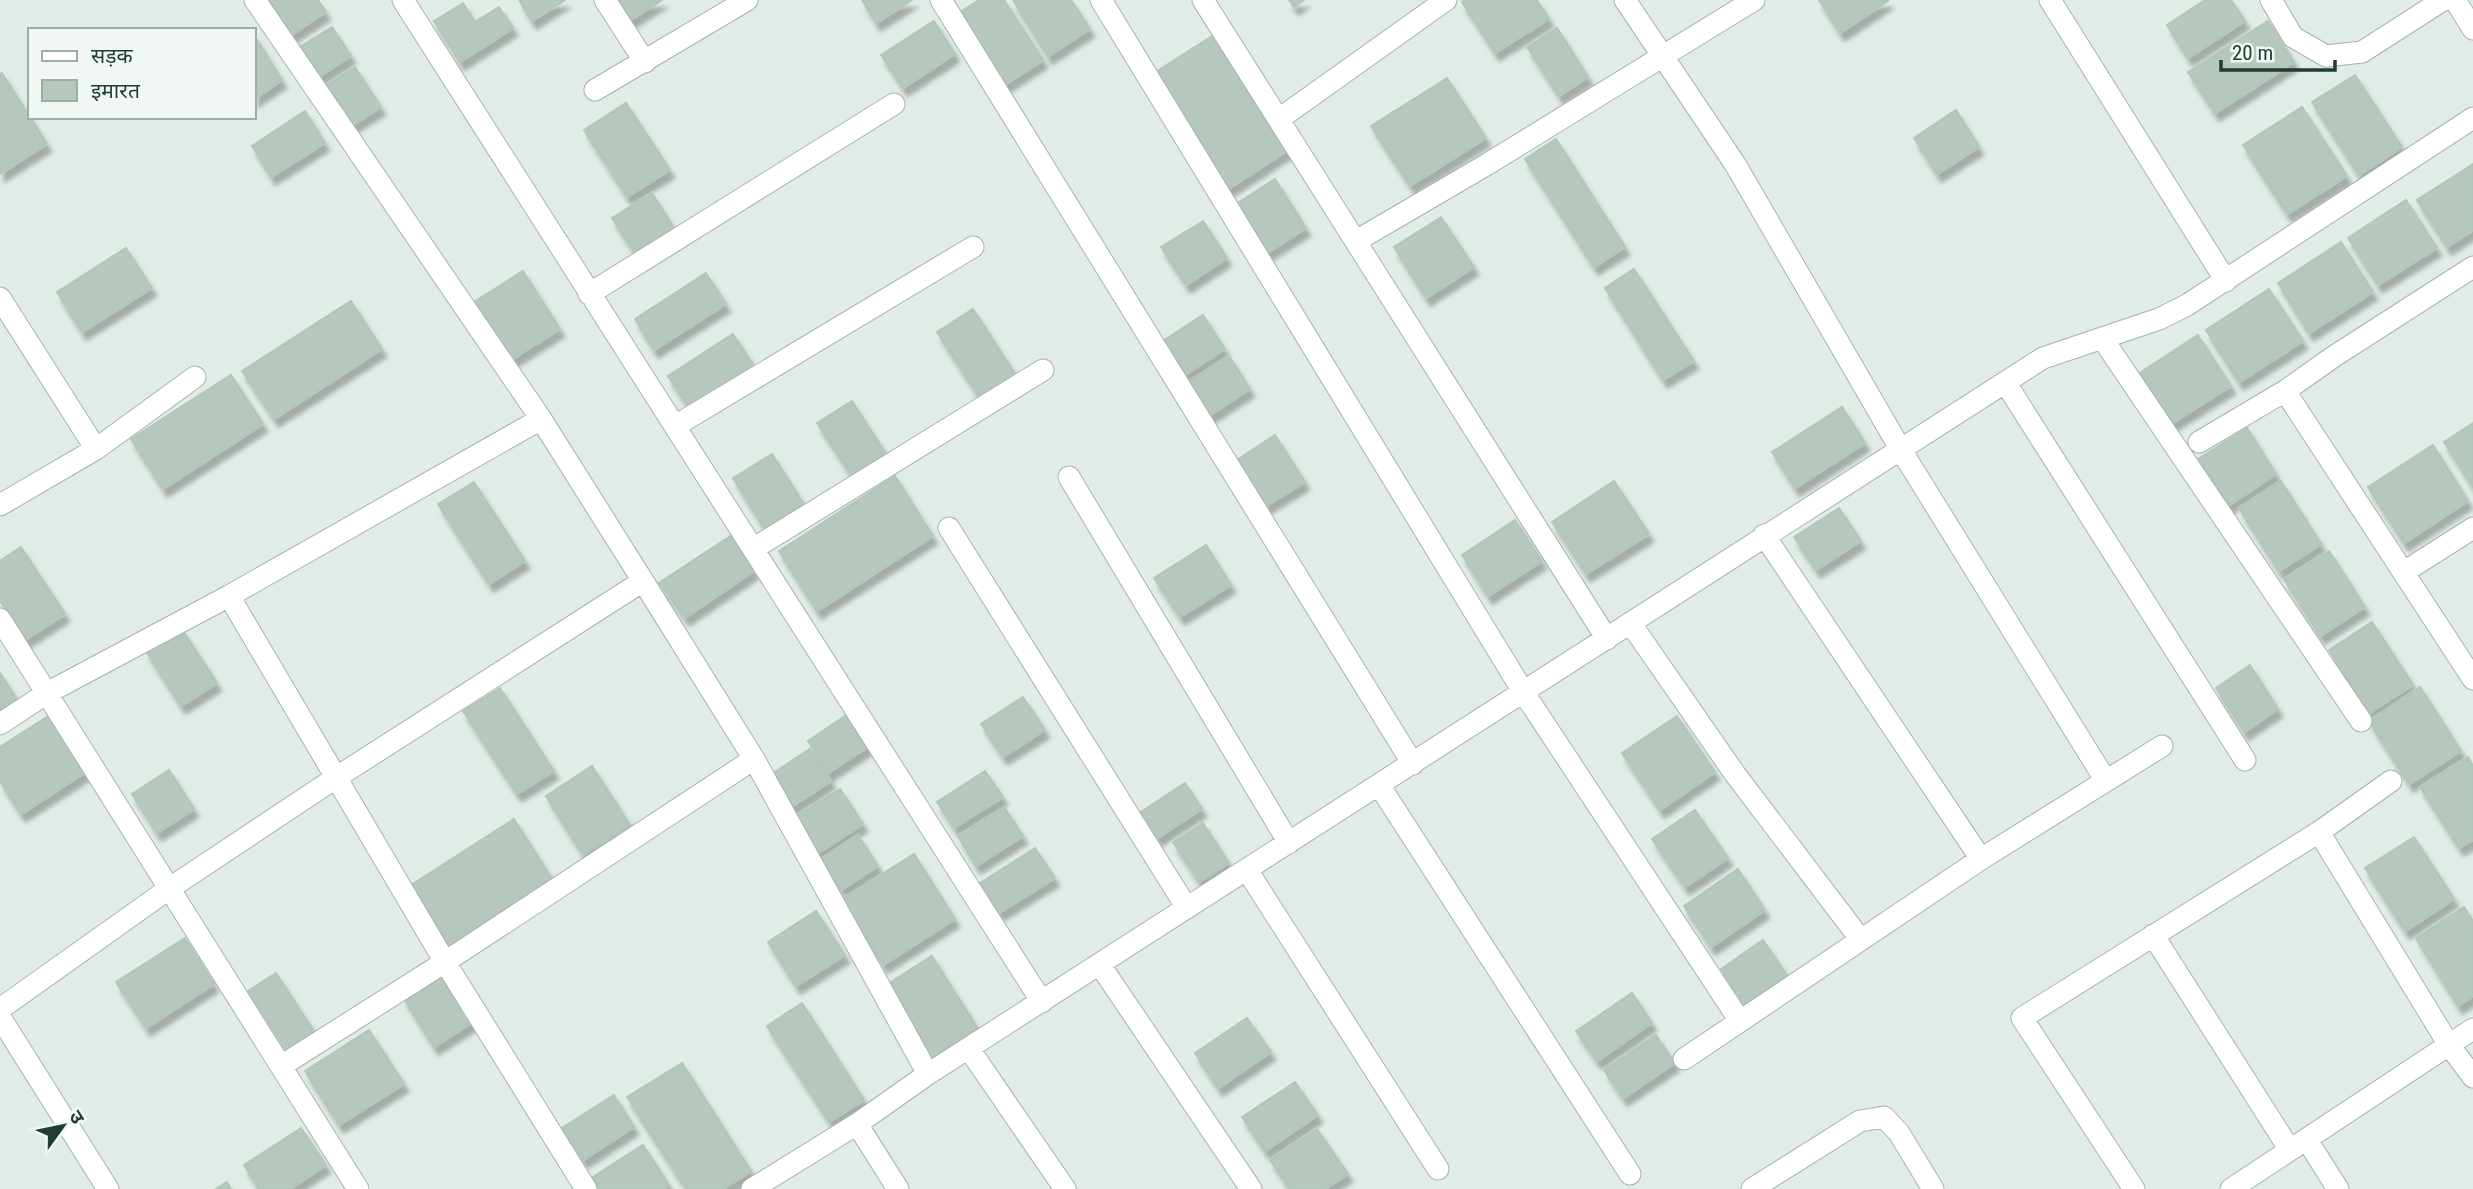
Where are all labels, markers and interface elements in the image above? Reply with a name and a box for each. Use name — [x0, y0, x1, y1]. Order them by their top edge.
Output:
legend — [28, 28, 256, 119]
scale bar — [2221, 28, 2335, 72]
text: 20 m — [2232, 41, 2273, 65]
text: सड़क — [91, 44, 133, 68]
text: इमारत — [91, 79, 141, 103]
north arrow — [28, 1091, 98, 1161]
text: उ — [64, 1106, 90, 1129]

